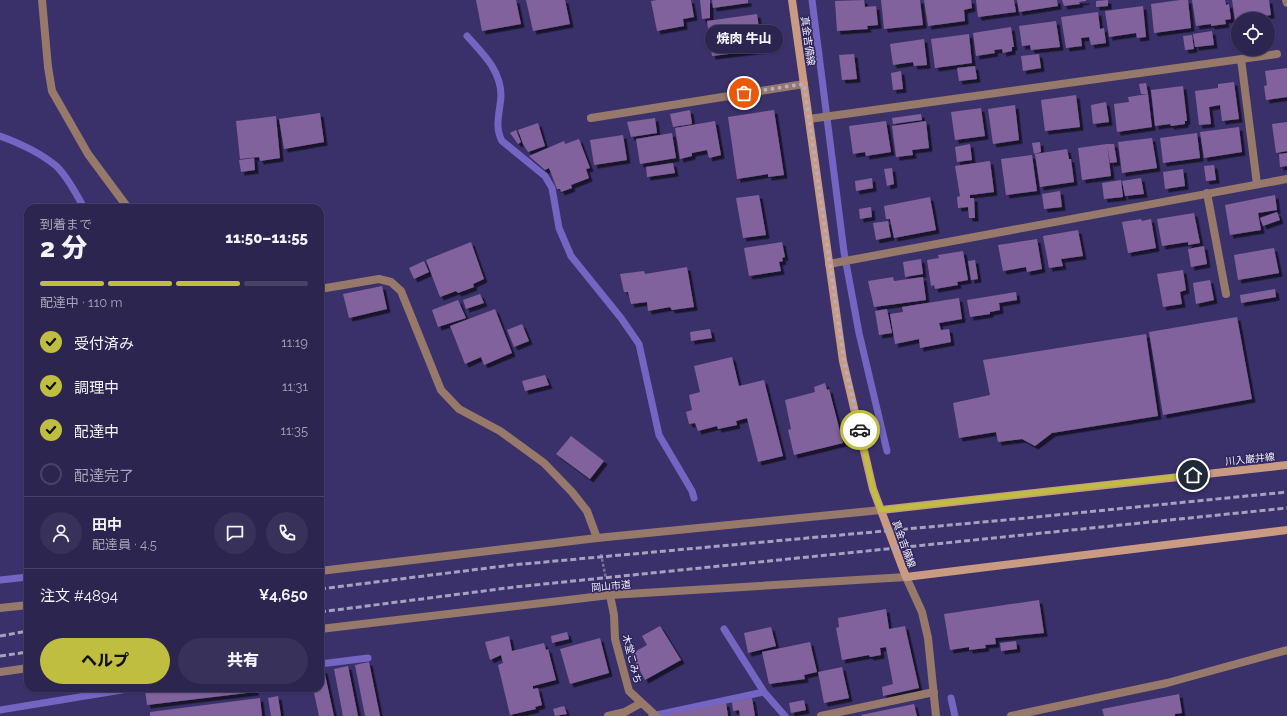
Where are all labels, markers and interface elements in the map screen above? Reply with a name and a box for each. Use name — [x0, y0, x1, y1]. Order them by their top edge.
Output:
map controls — [1231, 12, 1275, 56]
button: locate — [1231, 12, 1275, 56]
street label: 真金吉備線 — [799, 15, 817, 67]
callout: 焼肉 牛山 — [705, 25, 783, 53]
text: 焼肉 牛山 — [716, 31, 772, 46]
pin — [727, 76, 761, 110]
icon: bag — [733, 82, 755, 104]
text: 到着まで — [40, 217, 92, 232]
text: 11:50–11:55 — [225, 229, 308, 247]
text: 2 分 — [40, 233, 87, 263]
text: 配達中 · 110 m — [40, 295, 122, 310]
icon: check — [40, 331, 62, 353]
text: 受付済み — [74, 335, 134, 353]
text: 11:19 — [281, 335, 308, 350]
icon: check — [40, 375, 62, 397]
text: 調理中 — [74, 379, 119, 397]
text: 11:31 — [282, 379, 308, 394]
courier — [840, 410, 880, 450]
icon: check — [40, 419, 62, 441]
icon: car — [849, 419, 871, 441]
text: 配達中 — [74, 423, 119, 441]
text: 11:35 — [280, 423, 308, 438]
street label: 川入巌井線 — [1225, 451, 1275, 467]
pin — [1176, 458, 1210, 492]
icon: home — [1182, 464, 1204, 486]
text: 配達完了 — [74, 467, 134, 485]
button: person — [40, 512, 82, 554]
button: chat — [214, 512, 256, 554]
button: phone — [266, 512, 308, 554]
text: 田中 — [92, 516, 122, 534]
street label: 真金吉備線 — [890, 519, 918, 569]
text: 配達員 · 4.5 — [92, 537, 157, 552]
street label: 岡山市道 — [591, 579, 631, 593]
text: ¥4,650 — [259, 586, 308, 604]
text: 注文 #4894 — [40, 587, 118, 605]
street label: 木堂こみち — [621, 633, 643, 685]
button: ヘルプ — [40, 638, 170, 684]
button: 共有 — [178, 638, 308, 684]

